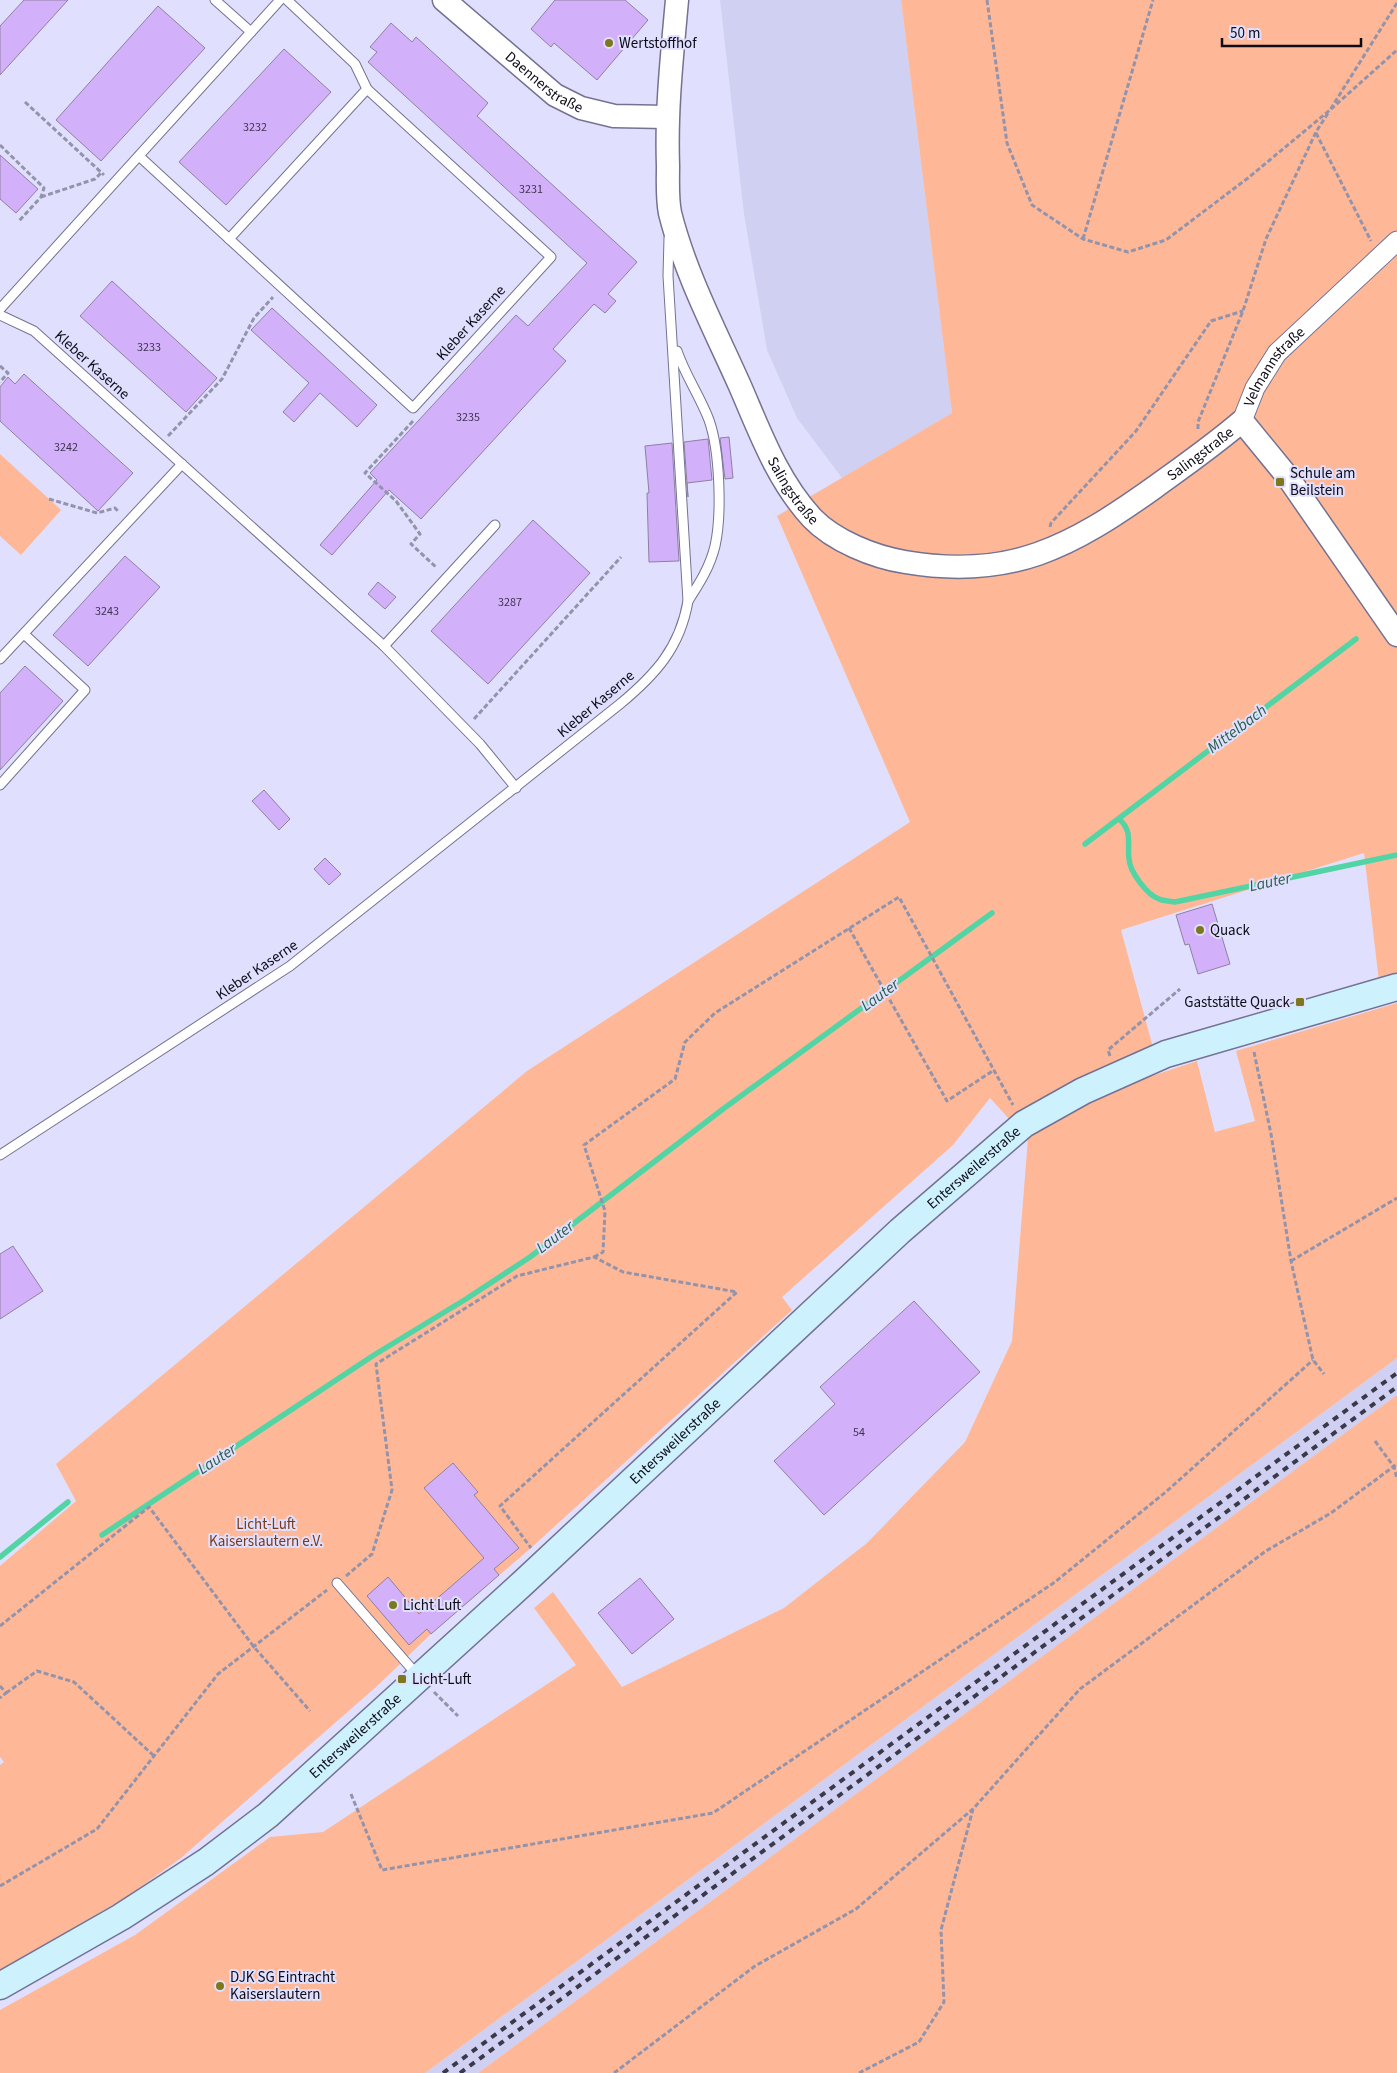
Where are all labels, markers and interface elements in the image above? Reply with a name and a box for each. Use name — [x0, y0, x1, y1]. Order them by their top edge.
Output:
scale bar — [1222, 15, 1361, 47]
text: 50 m — [1230, 23, 1260, 44]
place label: Wertstoffhof — [619, 33, 697, 54]
marker: Wertstoffhof — [603, 37, 615, 49]
street label: Daennerstraße — [501, 46, 587, 118]
house number: 3232 — [243, 119, 267, 136]
house number: 3231 — [519, 181, 543, 198]
street label: Kleber Kaserne — [432, 281, 510, 365]
street label: Velmannstraße — [1238, 322, 1309, 409]
street label: Kleber Kaserne — [50, 326, 134, 404]
house number: 3233 — [137, 339, 161, 356]
house number: 3235 — [456, 409, 480, 426]
street label: Salingstraße — [1162, 422, 1238, 486]
house number: 3242 — [54, 439, 78, 456]
street label: Salingstraße — [762, 453, 823, 529]
place label: Schule am Beilstein — [1290, 463, 1355, 501]
marker: Schule am Beilstein — [1274, 476, 1286, 488]
house number: 3287 — [498, 594, 522, 611]
house number: 3243 — [95, 603, 119, 620]
street label: Kleber Kaserne — [553, 666, 639, 742]
water label: Mittelbach — [1203, 699, 1271, 759]
water label: Lauter — [1247, 867, 1294, 897]
place label: Quack — [1210, 920, 1251, 941]
marker: Quack — [1194, 924, 1206, 936]
street label: Kleber Kaserne — [212, 935, 302, 1005]
water label: Lauter — [856, 973, 905, 1016]
place label: Gaststätte Quack — [1184, 992, 1291, 1013]
marker: Gaststätte Quack — [1294, 996, 1306, 1008]
street label: Entersweilerstraße — [922, 1121, 1025, 1214]
water label: Lauter — [532, 1215, 580, 1259]
street label: Entersweilerstraße — [625, 1393, 725, 1489]
house number: 54 — [853, 1424, 865, 1441]
water label: Lauter — [193, 1437, 242, 1480]
park label: Licht-Luft Kaiserslautern e.V. — [209, 1514, 323, 1552]
place label: Licht Luft — [403, 1595, 461, 1616]
marker: Licht Luft — [387, 1599, 399, 1611]
place label: Licht-Luft — [412, 1669, 472, 1690]
marker: Licht-Luft — [396, 1673, 408, 1685]
street label: Entersweilerstraße — [304, 1688, 406, 1783]
place label: DJK SG Eintracht Kaiserslautern — [230, 1967, 335, 2005]
marker: DJK SG Eintracht Kaiserslautern — [214, 1980, 226, 1992]

